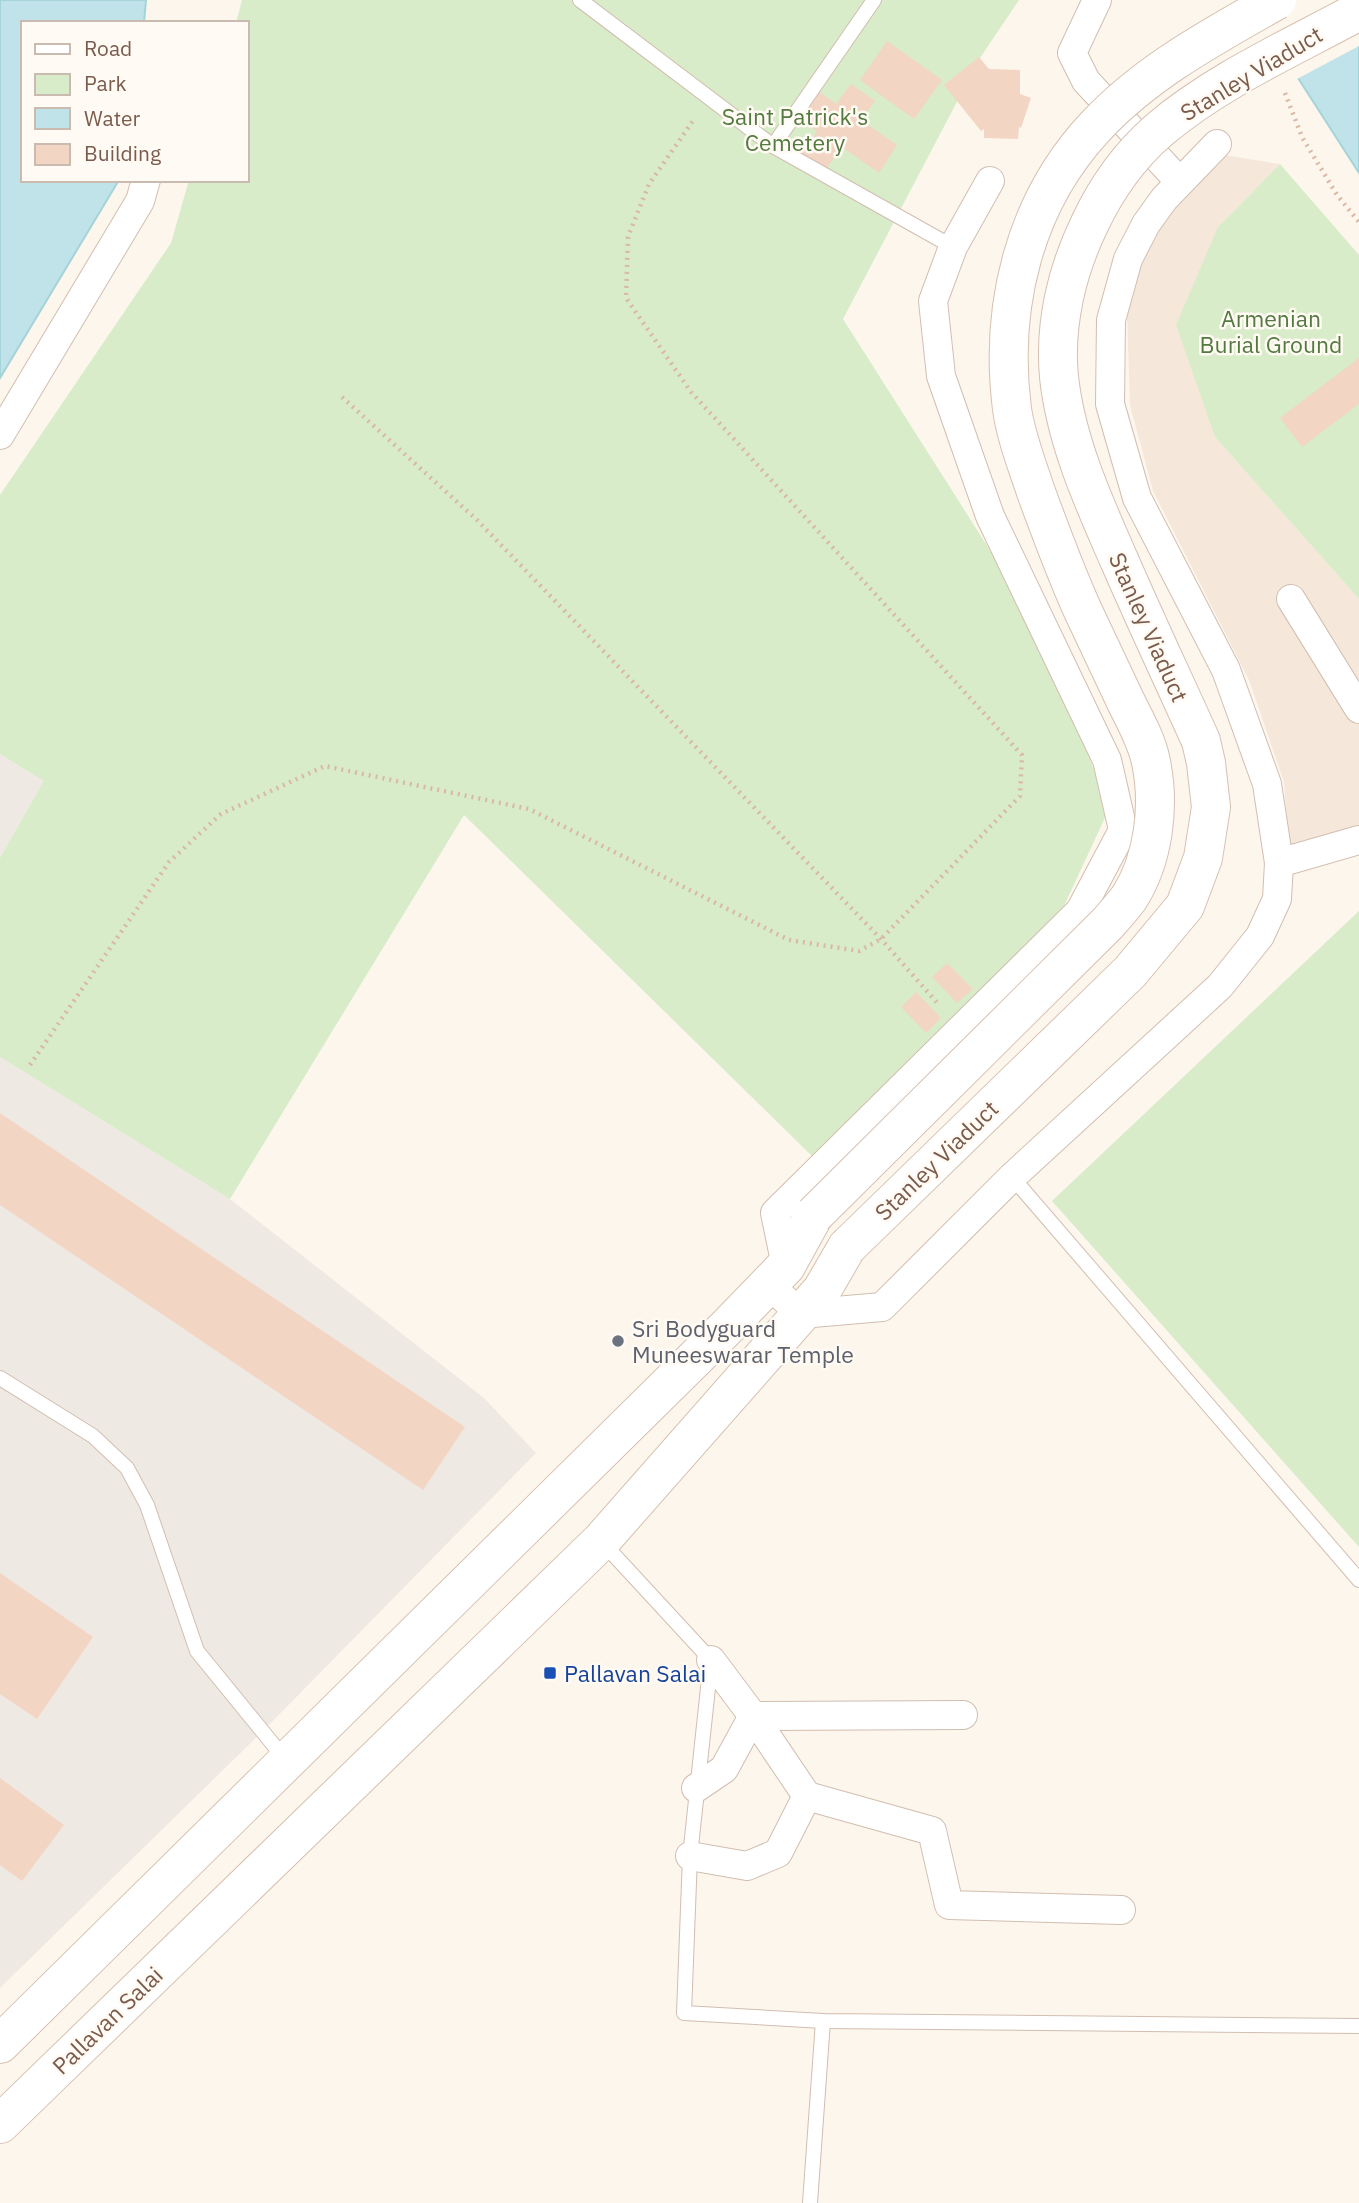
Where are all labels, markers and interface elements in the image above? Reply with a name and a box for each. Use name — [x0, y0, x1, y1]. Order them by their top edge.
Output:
street label: Stanley Viaduct — [1174, 19, 1328, 127]
legend — [21, 21, 248, 182]
text: Road — [84, 34, 132, 62]
text: Park — [84, 69, 127, 97]
park label: Saint Patrick's Cemetery — [722, 101, 868, 157]
text: Water — [84, 104, 141, 132]
text: Building — [84, 139, 161, 167]
park label: Armenian Burial Ground — [1200, 303, 1342, 359]
street label: Stanley Viaduct — [1103, 548, 1195, 706]
street label: Stanley Viaduct — [868, 1093, 1004, 1227]
place label: Sri Bodyguard Muneeswarar Temple — [632, 1313, 854, 1369]
marker: Sri Bodyguard Muneeswarar Temple — [610, 1333, 626, 1349]
place label: Pallavan Salai — [564, 1658, 706, 1688]
marker: Pallavan Salai — [542, 1665, 558, 1681]
street label: Pallavan Salai — [45, 1960, 169, 2080]

